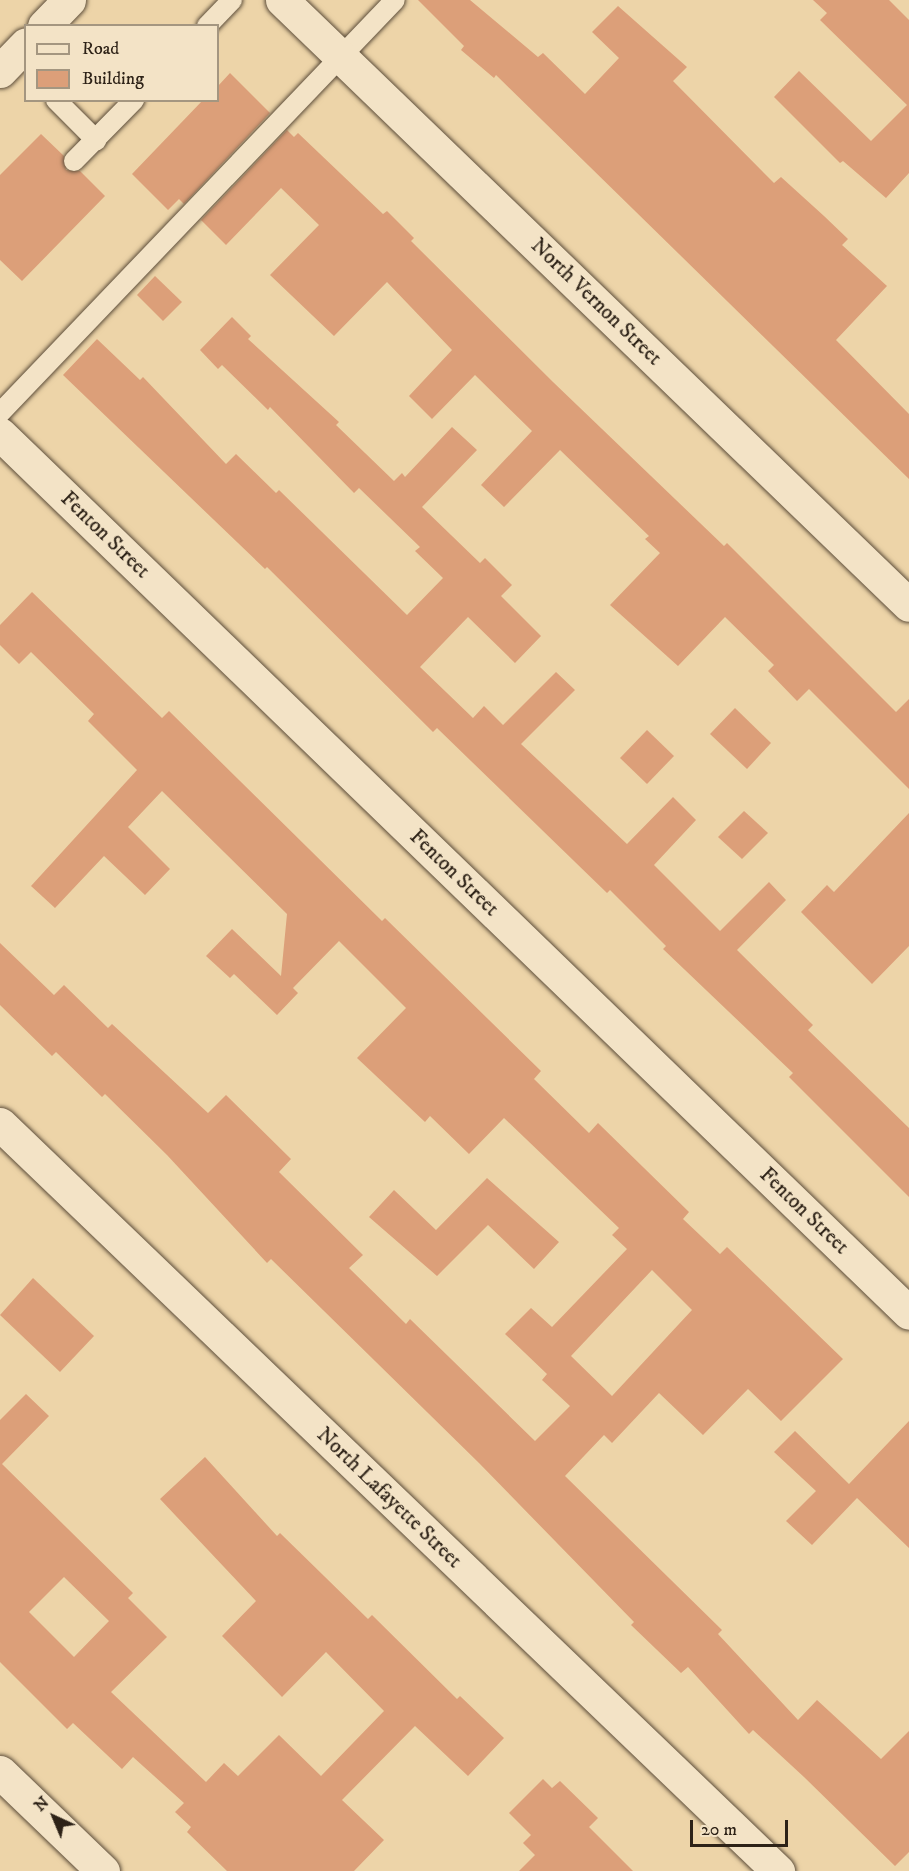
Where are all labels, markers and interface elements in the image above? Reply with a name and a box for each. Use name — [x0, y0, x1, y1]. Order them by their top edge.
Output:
legend — [24, 24, 219, 102]
text: Road — [82, 38, 119, 60]
text: Building — [82, 68, 144, 90]
street label: North Vernon Street — [525, 233, 667, 371]
street label: Fenton Street — [55, 486, 155, 584]
street label: Fenton Street — [404, 824, 504, 922]
street label: Fenton Street — [754, 1162, 854, 1260]
street label: North Lafayette Street — [311, 1422, 467, 1574]
north arrow — [24, 1787, 84, 1847]
text: N — [30, 1792, 53, 1816]
scale bar — [693, 1808, 790, 1846]
text: 20 m — [701, 1819, 737, 1841]

